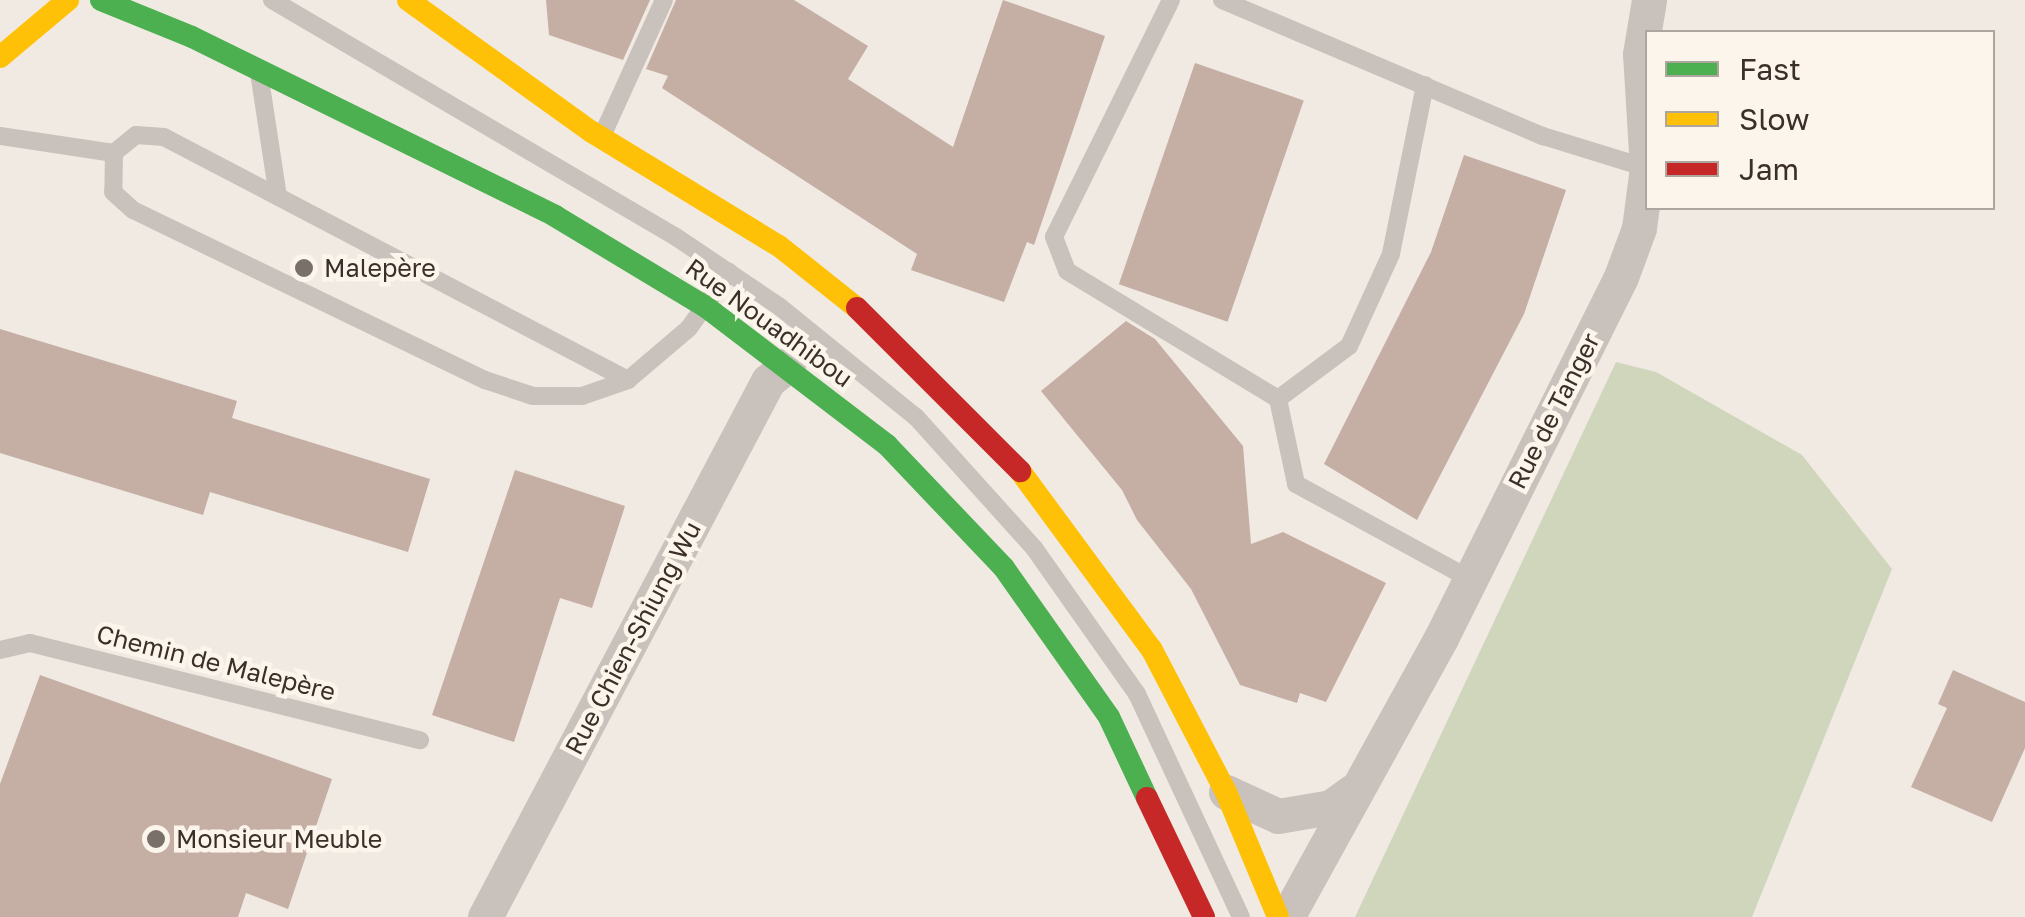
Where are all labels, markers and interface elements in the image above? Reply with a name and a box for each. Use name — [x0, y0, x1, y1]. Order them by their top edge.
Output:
legend — [1645, 30, 1995, 210]
text: Fast — [1739, 51, 1801, 87]
text: Slow — [1739, 101, 1810, 137]
text: Jam — [1739, 151, 1799, 187]
place label: Malepère — [324, 253, 436, 283]
street label: Rue Nouadhibou — [680, 253, 858, 393]
marker: Malepère — [293, 257, 315, 279]
street label: Rue de Tanger — [1502, 328, 1606, 494]
street label: Rue Chien-Shiung Wu — [559, 516, 707, 760]
street label: Chemin de Malepère — [93, 619, 339, 707]
place label: Monsieur Meuble — [176, 824, 382, 854]
marker: Monsieur Meuble — [145, 828, 167, 850]

